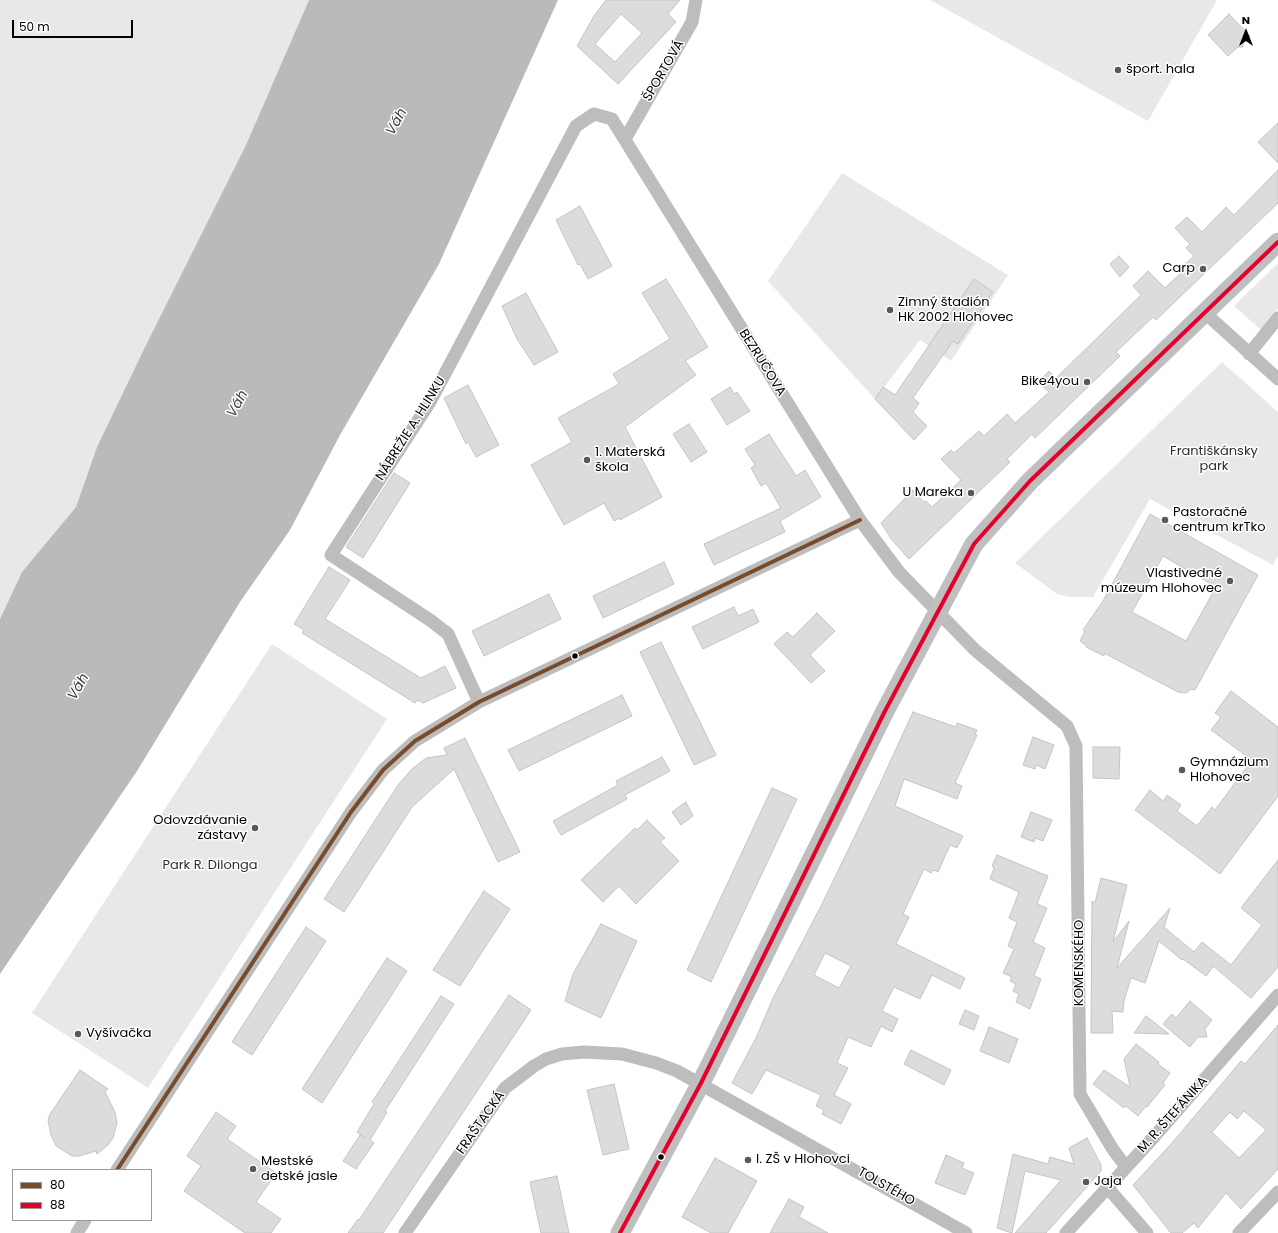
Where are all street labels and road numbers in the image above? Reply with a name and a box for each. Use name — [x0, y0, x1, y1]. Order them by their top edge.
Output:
street label: ŠPORTOVÁ — [640, 38, 688, 104]
street label: BEZRUČOVA — [735, 327, 789, 399]
street label: NÁBREŽIE A. HLINKU — [373, 374, 449, 484]
street label: KOMENSKÉHO — [1072, 920, 1088, 1006]
street label: M. R. ŠTEFÁNIKA — [1135, 1074, 1211, 1156]
street label: FRAŠTACKÁ — [454, 1089, 508, 1157]
street label: TOLSTÉHO — [855, 1164, 917, 1210]

